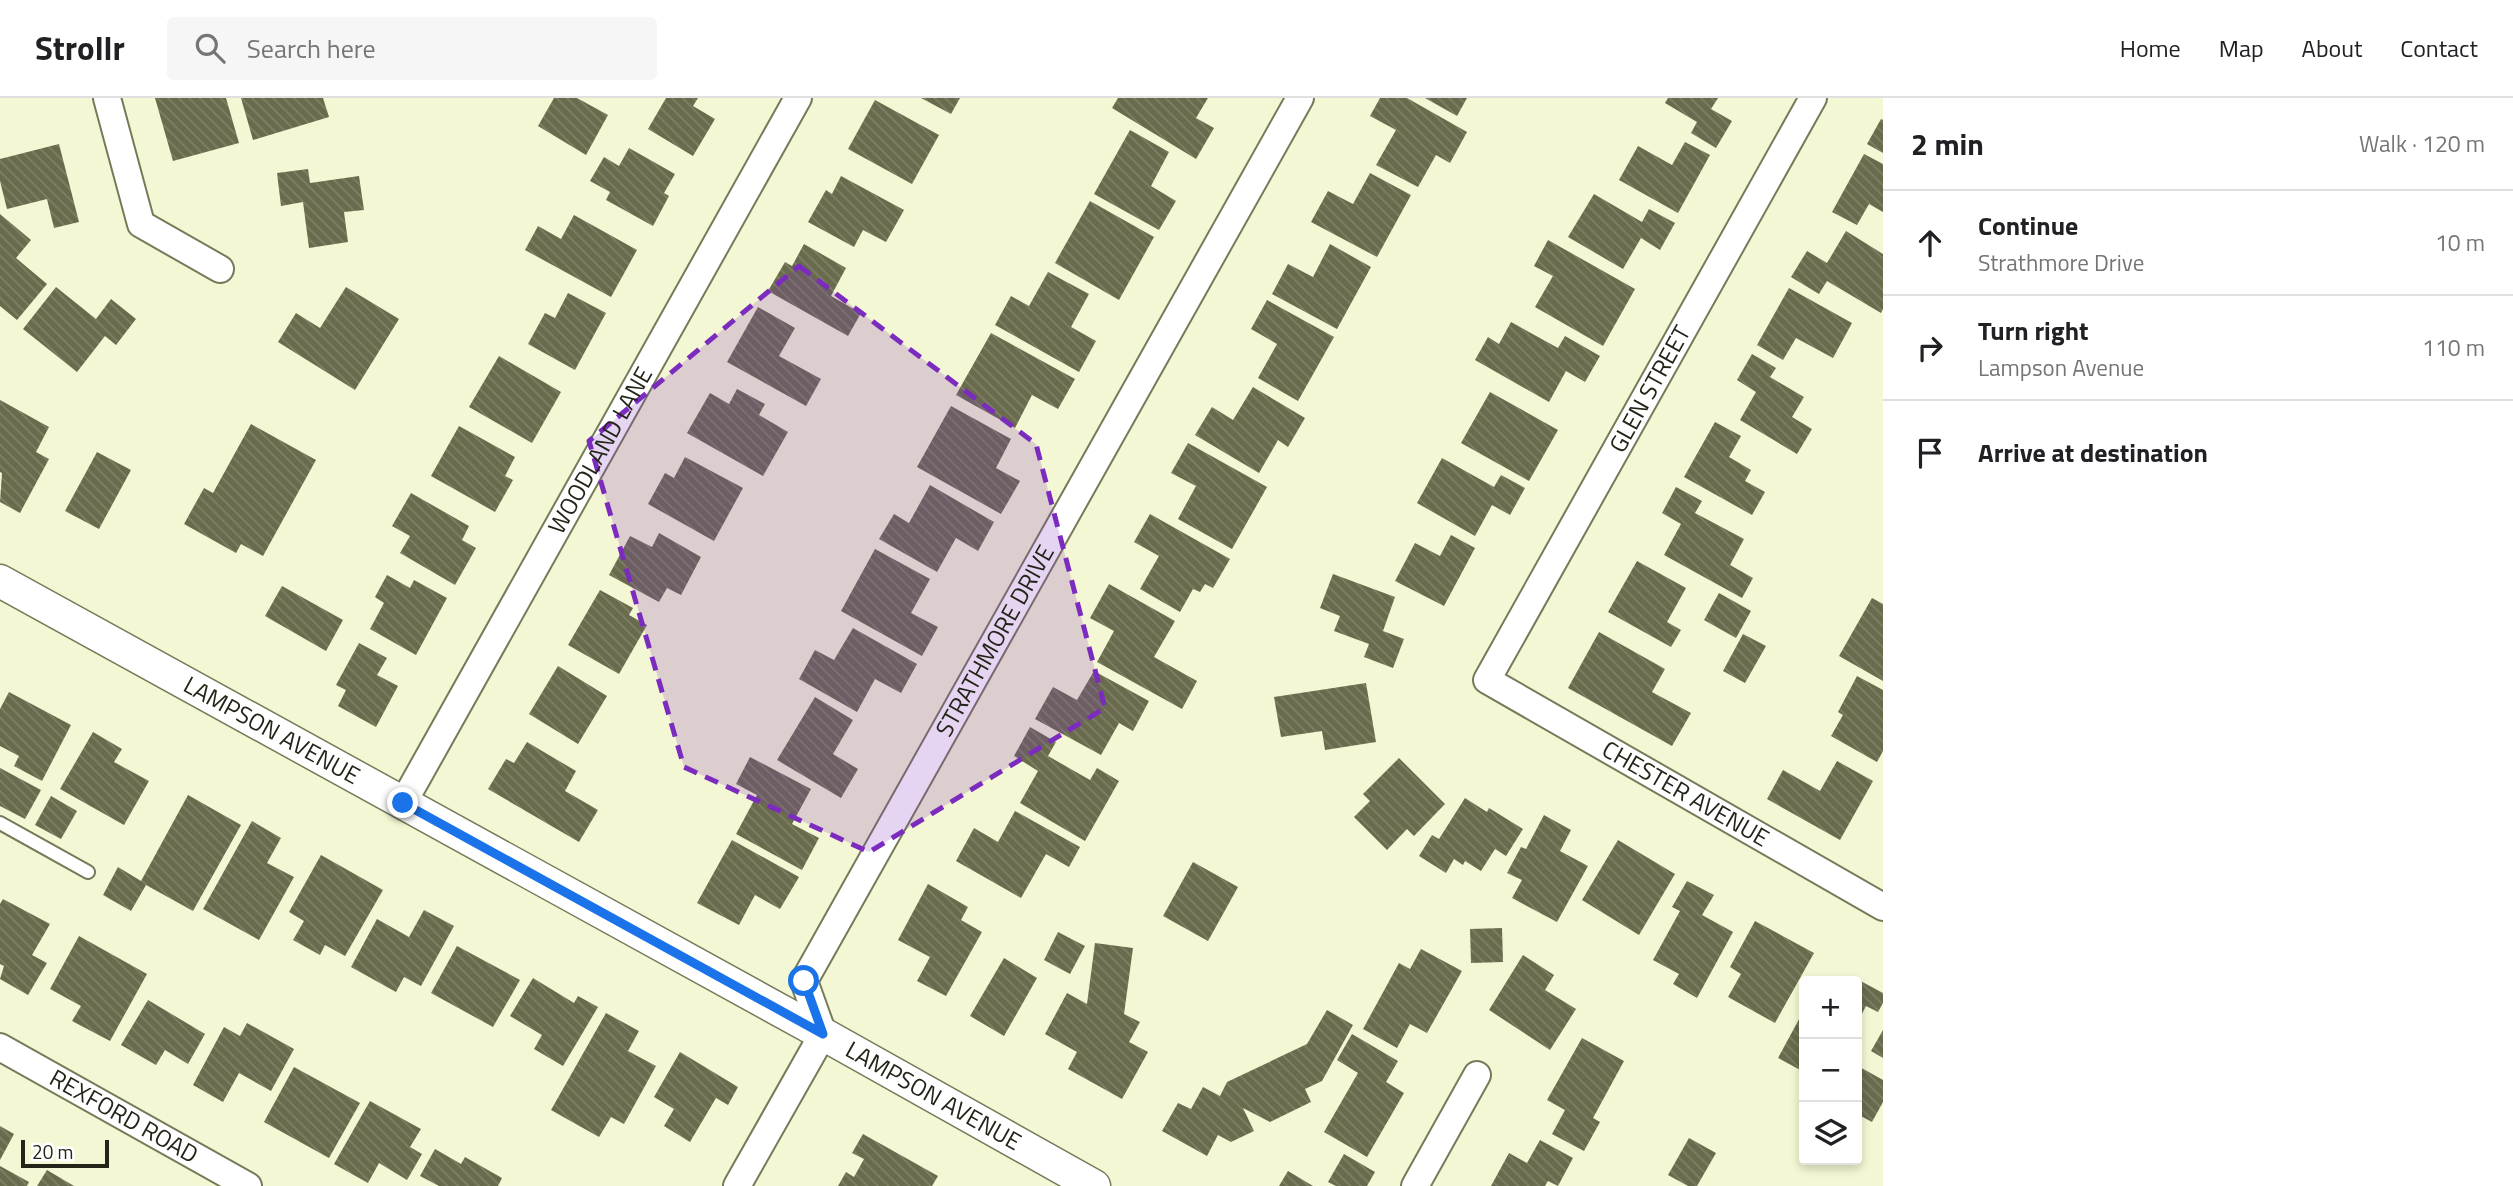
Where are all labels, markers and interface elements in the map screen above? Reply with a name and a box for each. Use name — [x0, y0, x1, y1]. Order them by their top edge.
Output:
search box — [167, 17, 657, 80]
text: Strollr — [35, 23, 125, 73]
icon: search — [191, 29, 229, 67]
text: Search here — [247, 29, 376, 68]
text: Home — [2120, 30, 2181, 66]
text: Map — [2219, 30, 2264, 66]
text: About — [2302, 30, 2362, 66]
text: Contact — [2400, 30, 2478, 66]
text: 2 min — [1911, 121, 1984, 167]
text: Walk · 120 m — [2359, 126, 2485, 161]
text: Continue — [1978, 206, 2078, 245]
icon: ahead — [1911, 224, 1949, 262]
text: 10 m — [2435, 225, 2485, 260]
text: Strathmore Drive — [1978, 245, 2144, 280]
text: Turn right — [1978, 311, 2089, 350]
street label: GLEN STREET — [1599, 318, 1699, 459]
icon: right — [1911, 329, 1949, 367]
text: 110 m — [2422, 330, 2485, 365]
text: Lampson Avenue — [1978, 350, 2144, 385]
street label: WOODLAND LANE — [538, 360, 661, 540]
text: Arrive at destination — [1978, 433, 2208, 472]
icon: arrive — [1911, 434, 1949, 472]
street label: STRATHMORE DRIVE — [926, 538, 1063, 743]
street label: LAMPSON AVENUE — [177, 666, 367, 793]
street label: CHESTER AVENUE — [1596, 731, 1776, 855]
route end — [387, 787, 418, 818]
route start — [788, 965, 819, 996]
map controls — [1799, 976, 1862, 1165]
button: + — [1799, 976, 1862, 1039]
street label: LAMPSON AVENUE — [839, 1031, 1028, 1159]
button: − — [1799, 1039, 1862, 1102]
street label: REXFORD ROAD — [43, 1059, 205, 1172]
button: layers — [1799, 1102, 1862, 1165]
scale bar — [21, 1137, 108, 1169]
text: 20 m — [32, 1137, 73, 1166]

